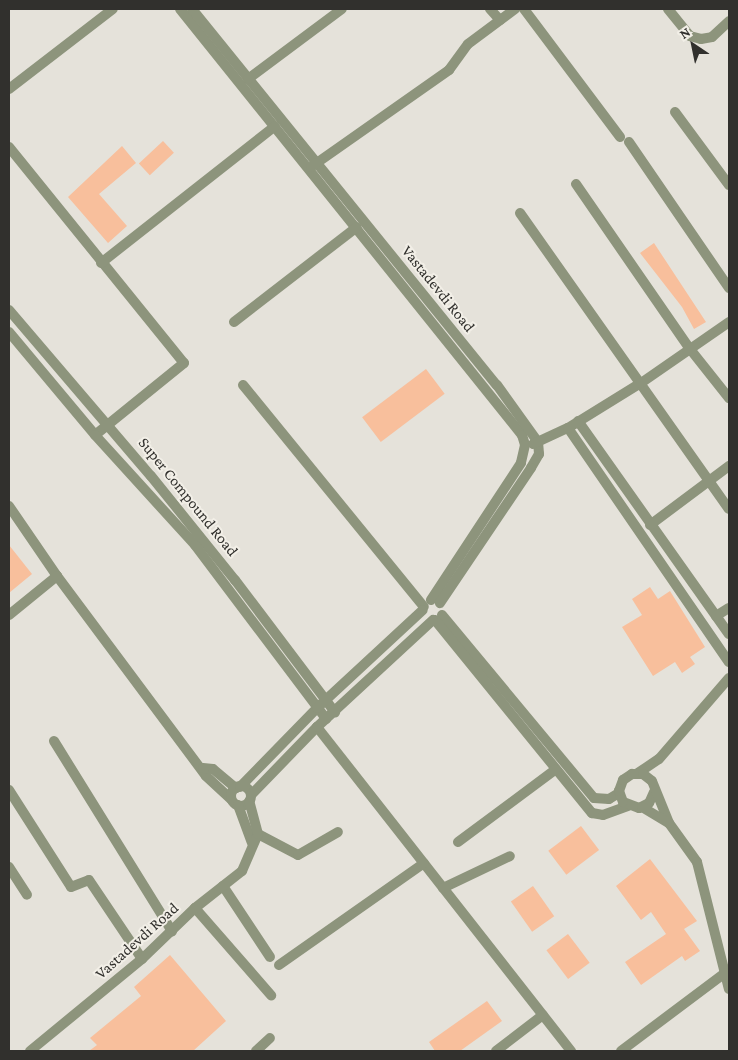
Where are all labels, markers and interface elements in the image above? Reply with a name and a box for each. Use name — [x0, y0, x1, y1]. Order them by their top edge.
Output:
north arrow — [668, 20, 718, 70]
text: N — [676, 23, 693, 42]
street label: Vastadevdi Road — [397, 242, 479, 336]
street label: Super Compound Road — [134, 434, 242, 560]
street label: Vastadevdi Road — [91, 899, 183, 983]

